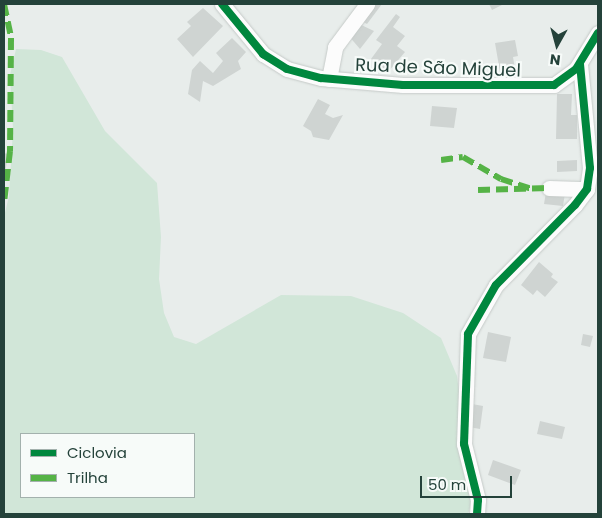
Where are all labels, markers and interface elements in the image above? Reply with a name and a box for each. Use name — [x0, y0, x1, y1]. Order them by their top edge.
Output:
north arrow — [532, 20, 582, 70]
text: N — [549, 49, 562, 70]
street label: Rua de São Miguel — [355, 54, 521, 82]
legend — [20, 433, 195, 498]
text: Ciclovia — [67, 442, 127, 463]
scale bar — [422, 466, 514, 498]
text: Trilha — [67, 467, 108, 488]
text: 50 m — [428, 474, 466, 495]

